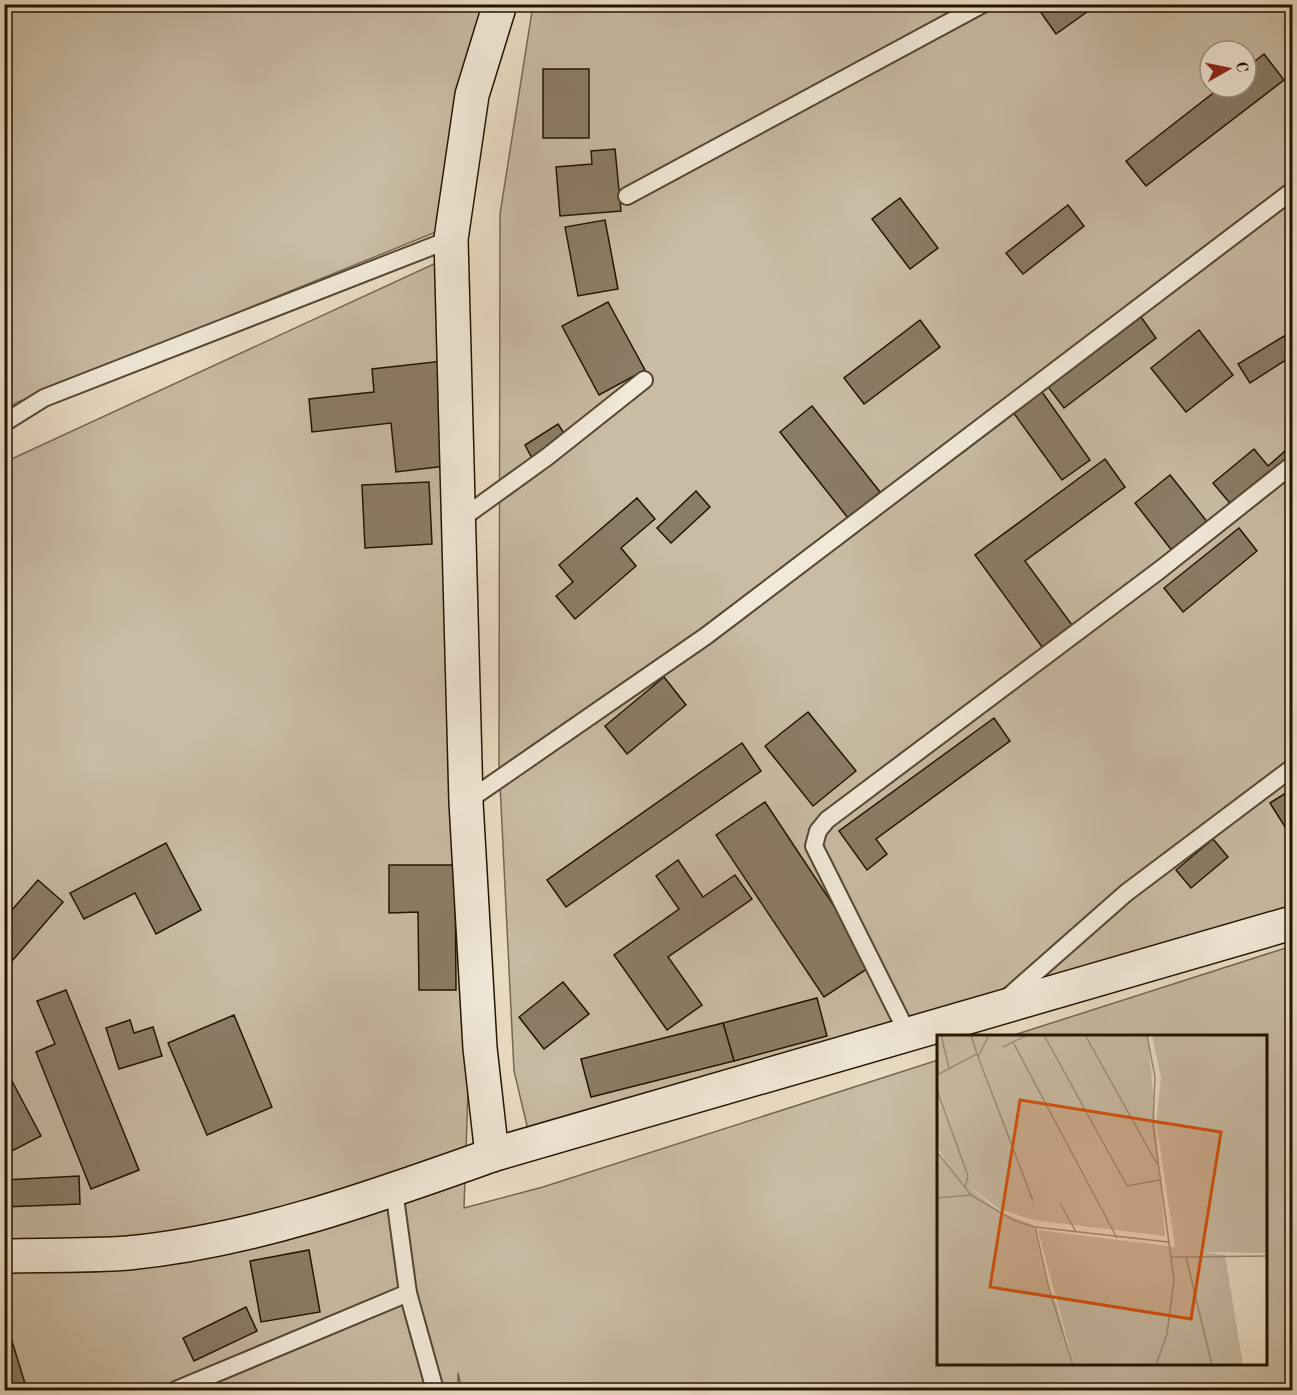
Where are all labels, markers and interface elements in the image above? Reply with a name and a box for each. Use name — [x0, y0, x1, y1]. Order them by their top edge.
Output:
north arrow — [1198, 39, 1258, 99]
text: С — [1232, 60, 1250, 73]
inset map — [937, 1035, 1267, 1365]

